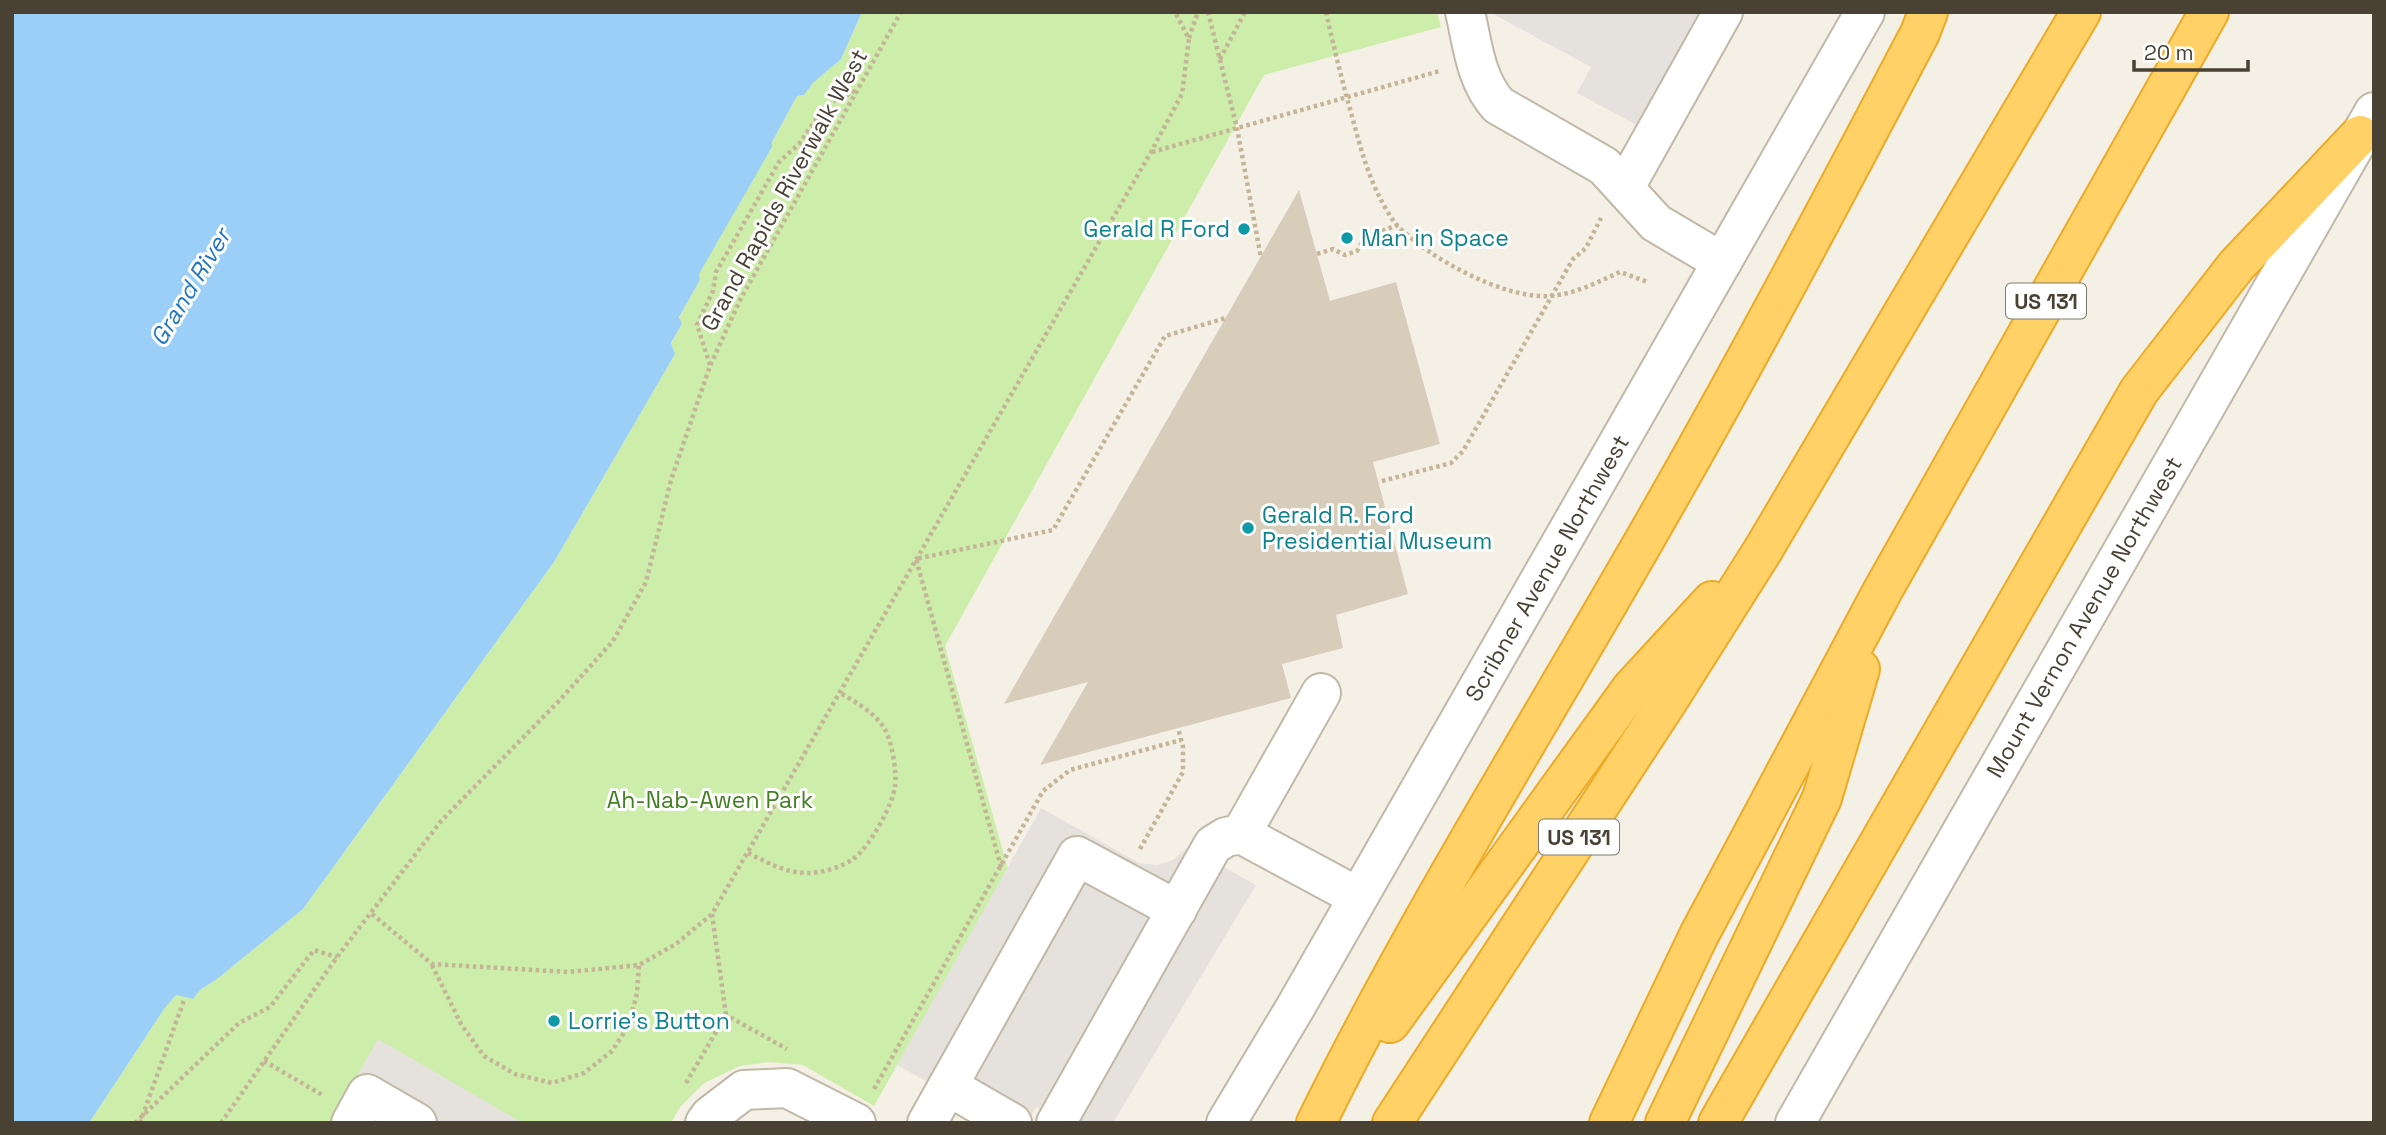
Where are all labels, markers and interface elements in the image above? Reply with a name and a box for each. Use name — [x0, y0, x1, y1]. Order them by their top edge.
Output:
scale bar — [2134, 28, 2248, 72]
text: 20 m — [2144, 39, 2194, 66]
street label: Grand Rapids Riverwalk West — [694, 44, 874, 336]
place label: Gerald R Ford — [1083, 214, 1230, 244]
water label: Grand River — [143, 220, 239, 351]
marker: Gerald R Ford — [1236, 221, 1252, 237]
place label: Man in Space — [1361, 223, 1509, 253]
marker: Man in Space — [1339, 230, 1355, 246]
road number: US 131 — [2006, 284, 2086, 318]
street label: Scribner Avenue Northwest — [1458, 429, 1636, 707]
street label: Mount Vernon Avenue Northwest — [1980, 451, 2188, 783]
place label: Gerald R. Ford Presidential Museum — [1262, 500, 1492, 556]
marker: Gerald R. Ford Presidential Museum — [1240, 520, 1256, 536]
park label: Ah-Nab-Awen Park — [607, 785, 813, 815]
road number: US 131 — [1539, 820, 1619, 854]
place label: Lorrie's Button — [568, 1006, 730, 1036]
marker: Lorrie's Button — [546, 1013, 562, 1029]

